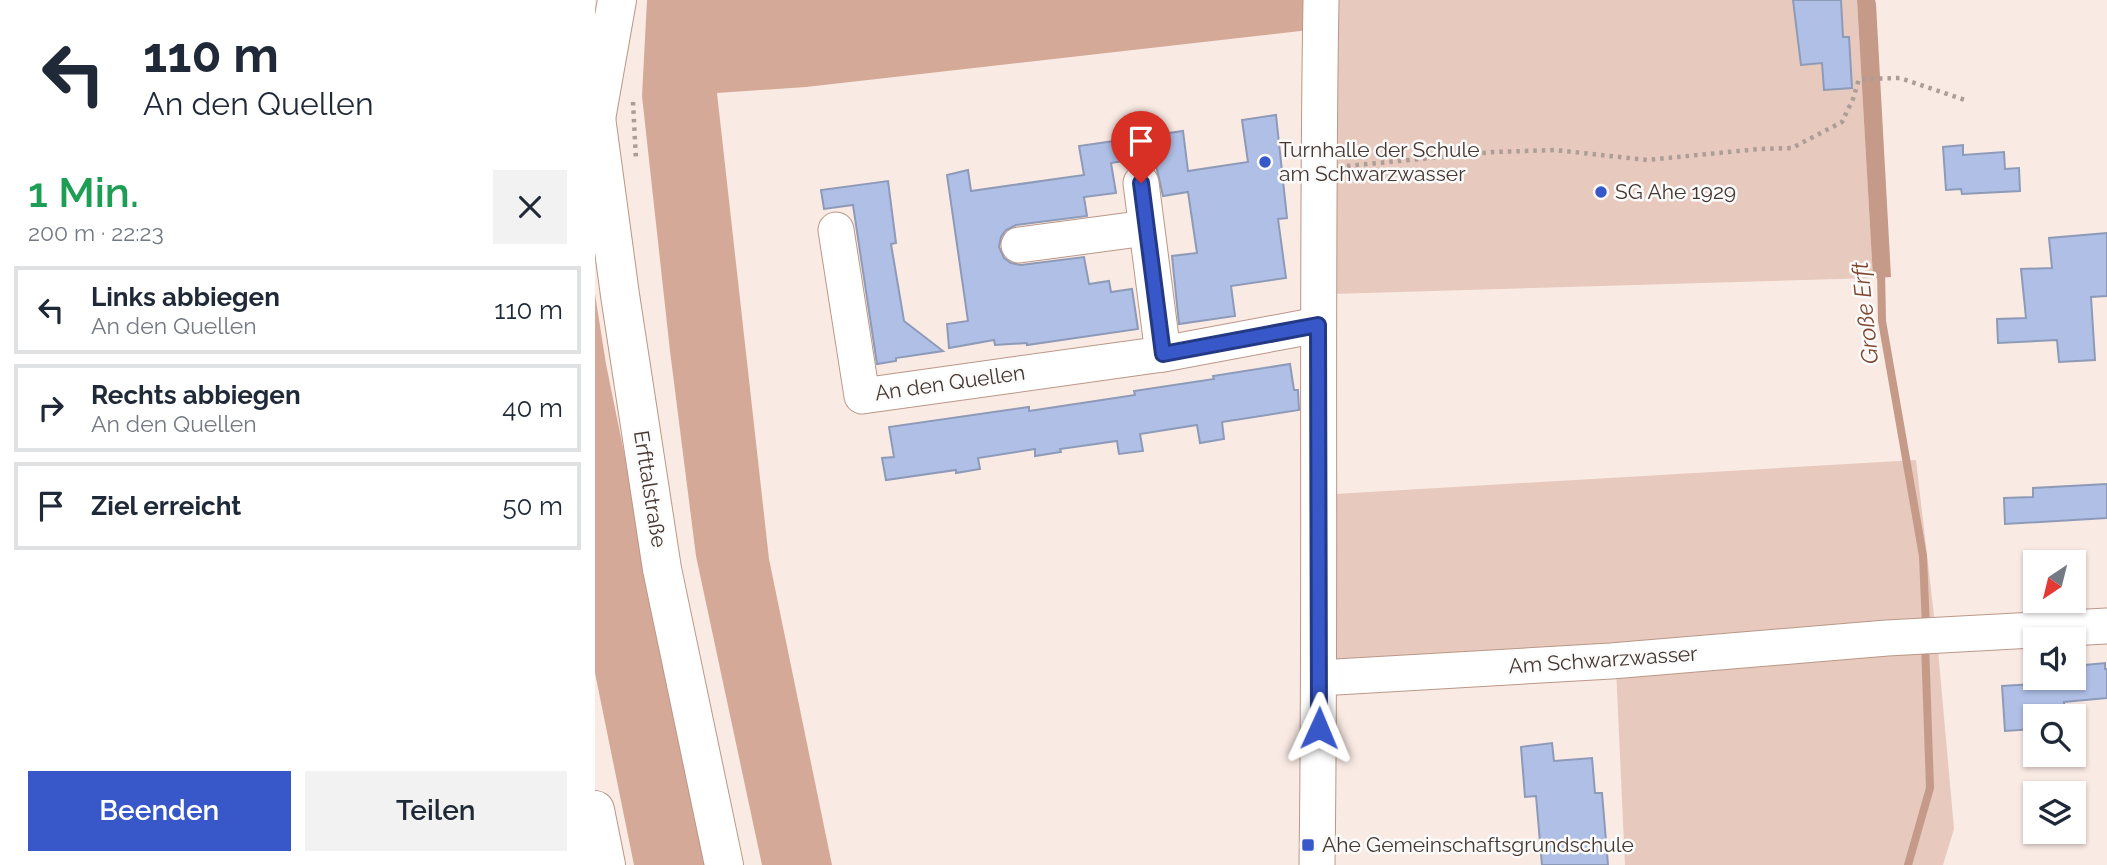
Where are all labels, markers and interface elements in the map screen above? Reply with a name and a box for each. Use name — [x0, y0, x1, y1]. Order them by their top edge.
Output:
text: 110 m — [143, 26, 279, 83]
icon: left — [28, 28, 119, 119]
text: An den Quellen — [143, 85, 374, 122]
pin — [1111, 111, 1171, 183]
icon: arrive — [1122, 122, 1160, 160]
place label: Turnhalle der Schule am Schwarzwasser — [1279, 137, 1480, 186]
marker: Turnhalle der Schule am Schwarzwasser — [1257, 154, 1273, 170]
text: 1 Min. — [28, 168, 139, 217]
button: close — [493, 170, 567, 244]
place label: SG Ahe 1929 — [1615, 179, 1736, 204]
marker: SG Ahe 1929 — [1593, 184, 1609, 200]
text: 200 m · 22:23 — [28, 219, 164, 246]
water label: Große Erft — [1846, 260, 1883, 366]
text: Links abbiegen — [91, 282, 280, 312]
icon: left — [32, 291, 70, 329]
text: 110 m — [494, 295, 563, 325]
text: An den Quellen — [91, 312, 257, 339]
street label: An den Quellen — [873, 360, 1027, 405]
text: Rechts abbiegen — [91, 380, 301, 410]
icon: right — [32, 389, 70, 427]
text: 40 m — [502, 393, 563, 423]
text: An den Quellen — [91, 410, 257, 437]
street label: Erfttalstraße — [629, 429, 672, 549]
icon: arrive — [32, 487, 70, 525]
text: Ziel erreicht — [91, 491, 241, 521]
text: 50 m — [502, 491, 563, 521]
north arrow — [2023, 550, 2086, 612]
map controls — [2023, 550, 2086, 844]
button: sound — [2023, 627, 2086, 690]
street label: Am Schwarzwasser — [1508, 640, 1699, 679]
position arrow — [1282, 691, 1356, 765]
button: search — [2023, 704, 2086, 767]
button: Beenden — [28, 771, 291, 851]
button: Teilen — [305, 771, 567, 851]
button: layers — [2023, 781, 2086, 844]
place label: Ahe Gemeinschaftsgrundschule — [1322, 832, 1634, 857]
marker: Ahe Gemeinschaftsgrundschule — [1300, 837, 1316, 853]

